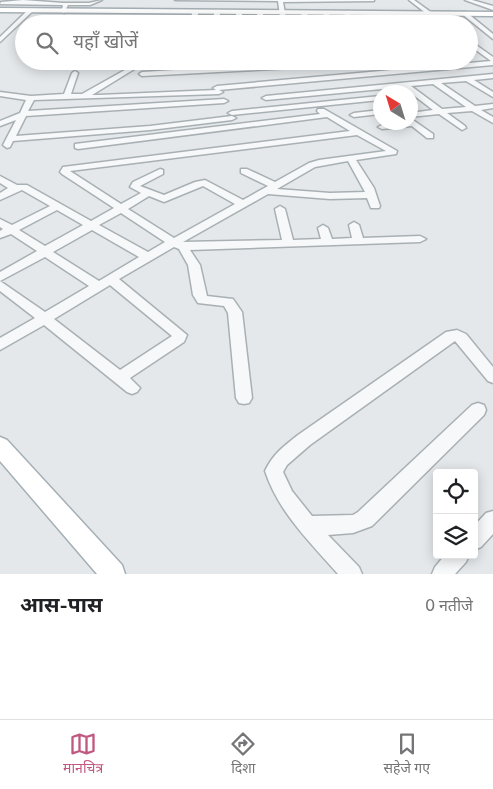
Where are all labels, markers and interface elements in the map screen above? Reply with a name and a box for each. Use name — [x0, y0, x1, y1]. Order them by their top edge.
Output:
search box — [15, 15, 478, 70]
icon: search — [33, 29, 61, 57]
text: यहाँ खोजें — [73, 30, 138, 52]
north arrow — [373, 85, 418, 130]
map controls — [433, 469, 478, 559]
button: locate — [433, 469, 478, 514]
button: layers — [433, 514, 478, 559]
text: आस-पास — [20, 592, 102, 617]
text: 0 नतीजे — [425, 596, 473, 615]
tab: मानचित्र — [63, 730, 103, 779]
tab: दिशा — [229, 730, 257, 779]
tab: सहेजे गए — [384, 730, 430, 779]

